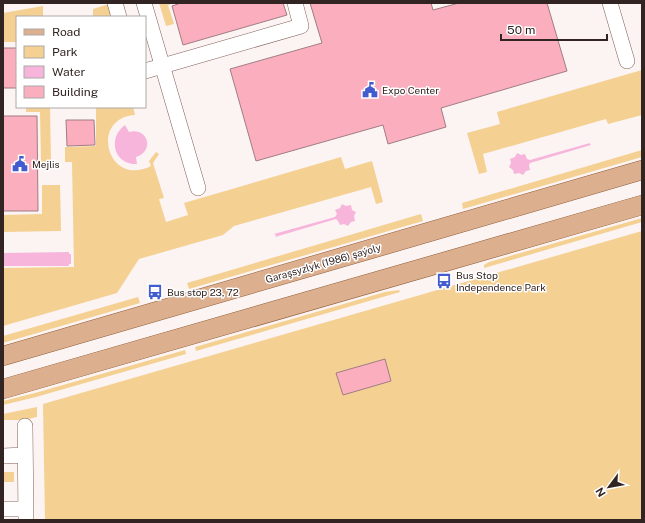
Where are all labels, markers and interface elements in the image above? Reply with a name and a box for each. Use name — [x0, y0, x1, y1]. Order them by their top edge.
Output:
legend — [16, 16, 146, 108]
scale bar — [501, 16, 607, 42]
text: 50 m — [507, 23, 535, 37]
text: Road — [52, 25, 80, 39]
text: Park — [52, 45, 78, 59]
text: Water — [52, 65, 86, 79]
public building icon: Expo Center — [361, 81, 379, 99]
place label: Expo Center — [382, 84, 439, 96]
text: Building — [52, 85, 98, 99]
public building icon: Mejlis — [11, 155, 29, 173]
place label: Mejlis — [32, 158, 60, 170]
street label: Garaşsyzlyk (1986) şaýoly — [264, 241, 383, 285]
place label: Bus Stop Independence Park — [456, 269, 546, 293]
bus stop icon: Bus Stop Independence Park — [435, 272, 453, 290]
bus stop icon: Bus stop 23, 72 — [146, 283, 164, 301]
place label: Bus stop 23, 72 — [167, 286, 239, 298]
north arrow — [589, 467, 629, 507]
text: N — [593, 485, 608, 499]

